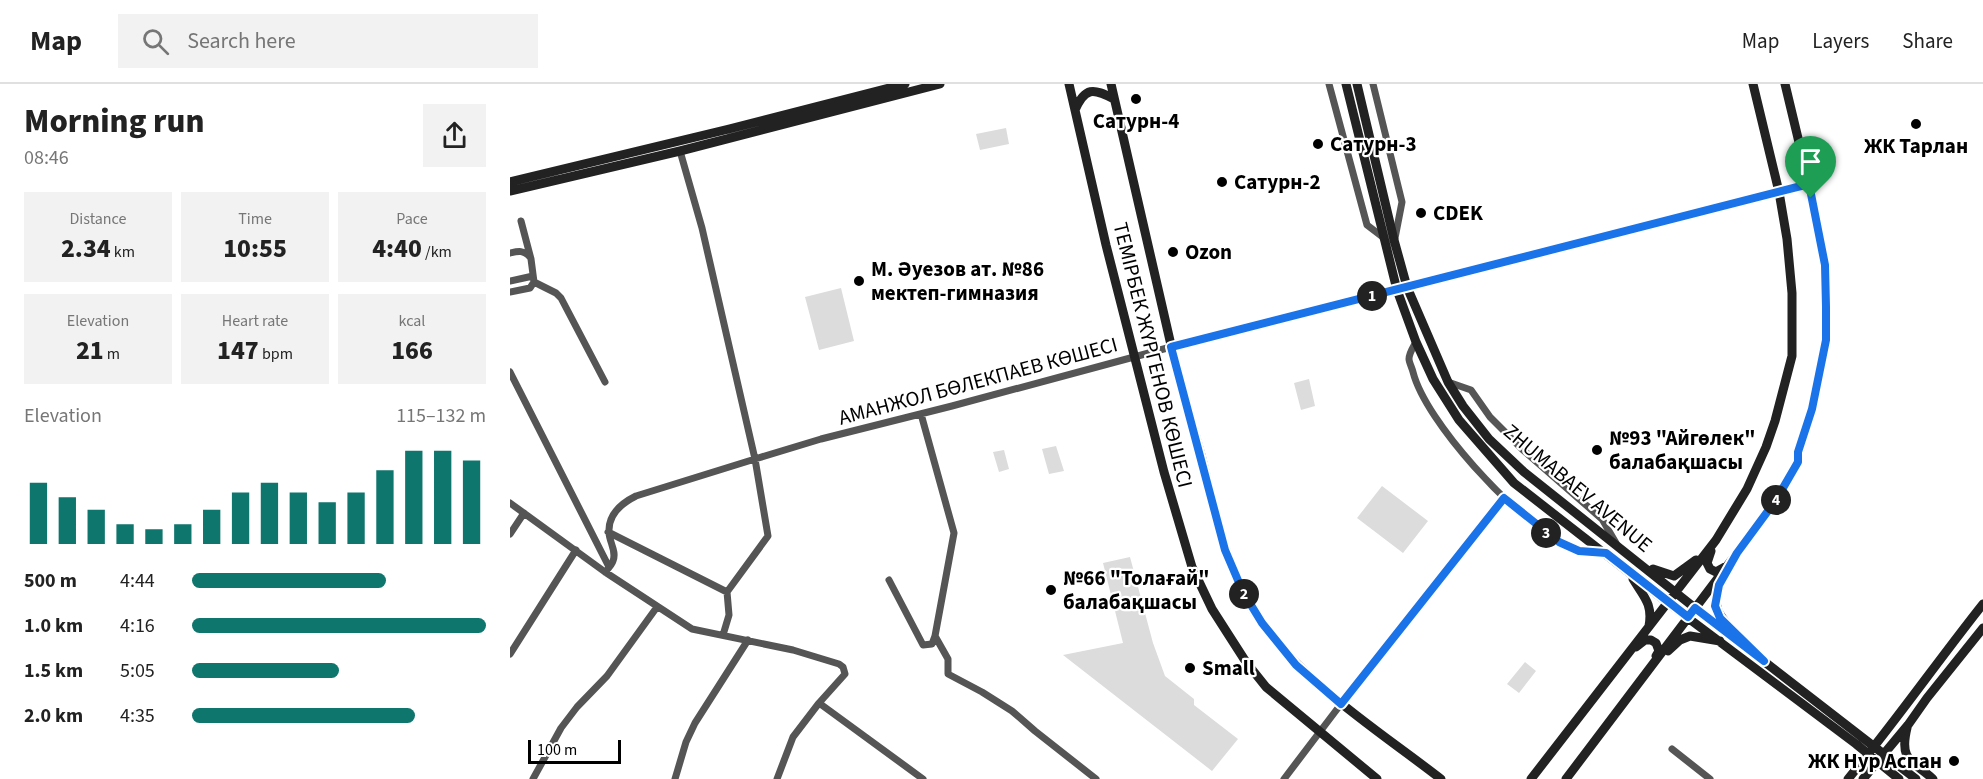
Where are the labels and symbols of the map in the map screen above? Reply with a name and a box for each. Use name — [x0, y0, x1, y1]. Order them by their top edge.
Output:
marker: Сатурн-4 — [1129, 92, 1143, 106]
place label: Сатурн-4 — [1093, 106, 1179, 136]
marker: ЖК Тарлан — [1909, 117, 1923, 131]
place label: Сатурн-3 — [1330, 129, 1417, 159]
place label: ЖК Тарлан — [1864, 131, 1968, 161]
pin — [1785, 136, 1836, 198]
marker: Сатурн-3 — [1311, 137, 1325, 151]
place label: Сатурн-2 — [1234, 167, 1321, 197]
marker: Сатурн-2 — [1215, 175, 1229, 189]
place label: CDEK — [1433, 198, 1484, 228]
marker: CDEK — [1414, 206, 1428, 220]
street label: ТЕМІРБЕК ЖҮРГЕНОВ КӨШЕСІ — [1105, 219, 1201, 491]
place label: Ozon — [1185, 237, 1232, 267]
marker: Ozon — [1166, 245, 1180, 259]
place label: М. Әуезов ат. №86 мектеп-гимназия — [871, 254, 1044, 308]
marker: М. Әуезов ат. №86 мектеп-гимназия — [852, 274, 866, 288]
pin: 1 — [1357, 281, 1387, 311]
street label: АМАНЖОЛ БӨЛЕКПАЕВ КӨШЕСІ — [835, 329, 1121, 433]
street label: ZHUMABAEV AVENUE — [1497, 417, 1659, 559]
place label: №93 "Айгөлек" балабақшасы — [1609, 423, 1755, 477]
marker: №93 "Айгөлек" балабақшасы — [1590, 443, 1604, 457]
pin: 4 — [1761, 485, 1791, 515]
pin: 3 — [1531, 518, 1561, 548]
place label: №66 "Толағай" балабақшасы — [1063, 563, 1209, 617]
pin: 2 — [1229, 579, 1259, 609]
marker: №66 "Толағай" балабақшасы — [1044, 583, 1058, 597]
place label: Small — [1202, 653, 1255, 683]
marker: Small — [1183, 661, 1197, 675]
scale bar — [528, 737, 621, 764]
place label: ЖК Нур Аспан — [1808, 746, 1942, 776]
marker: ЖК Нур Аспан — [1947, 754, 1961, 768]

